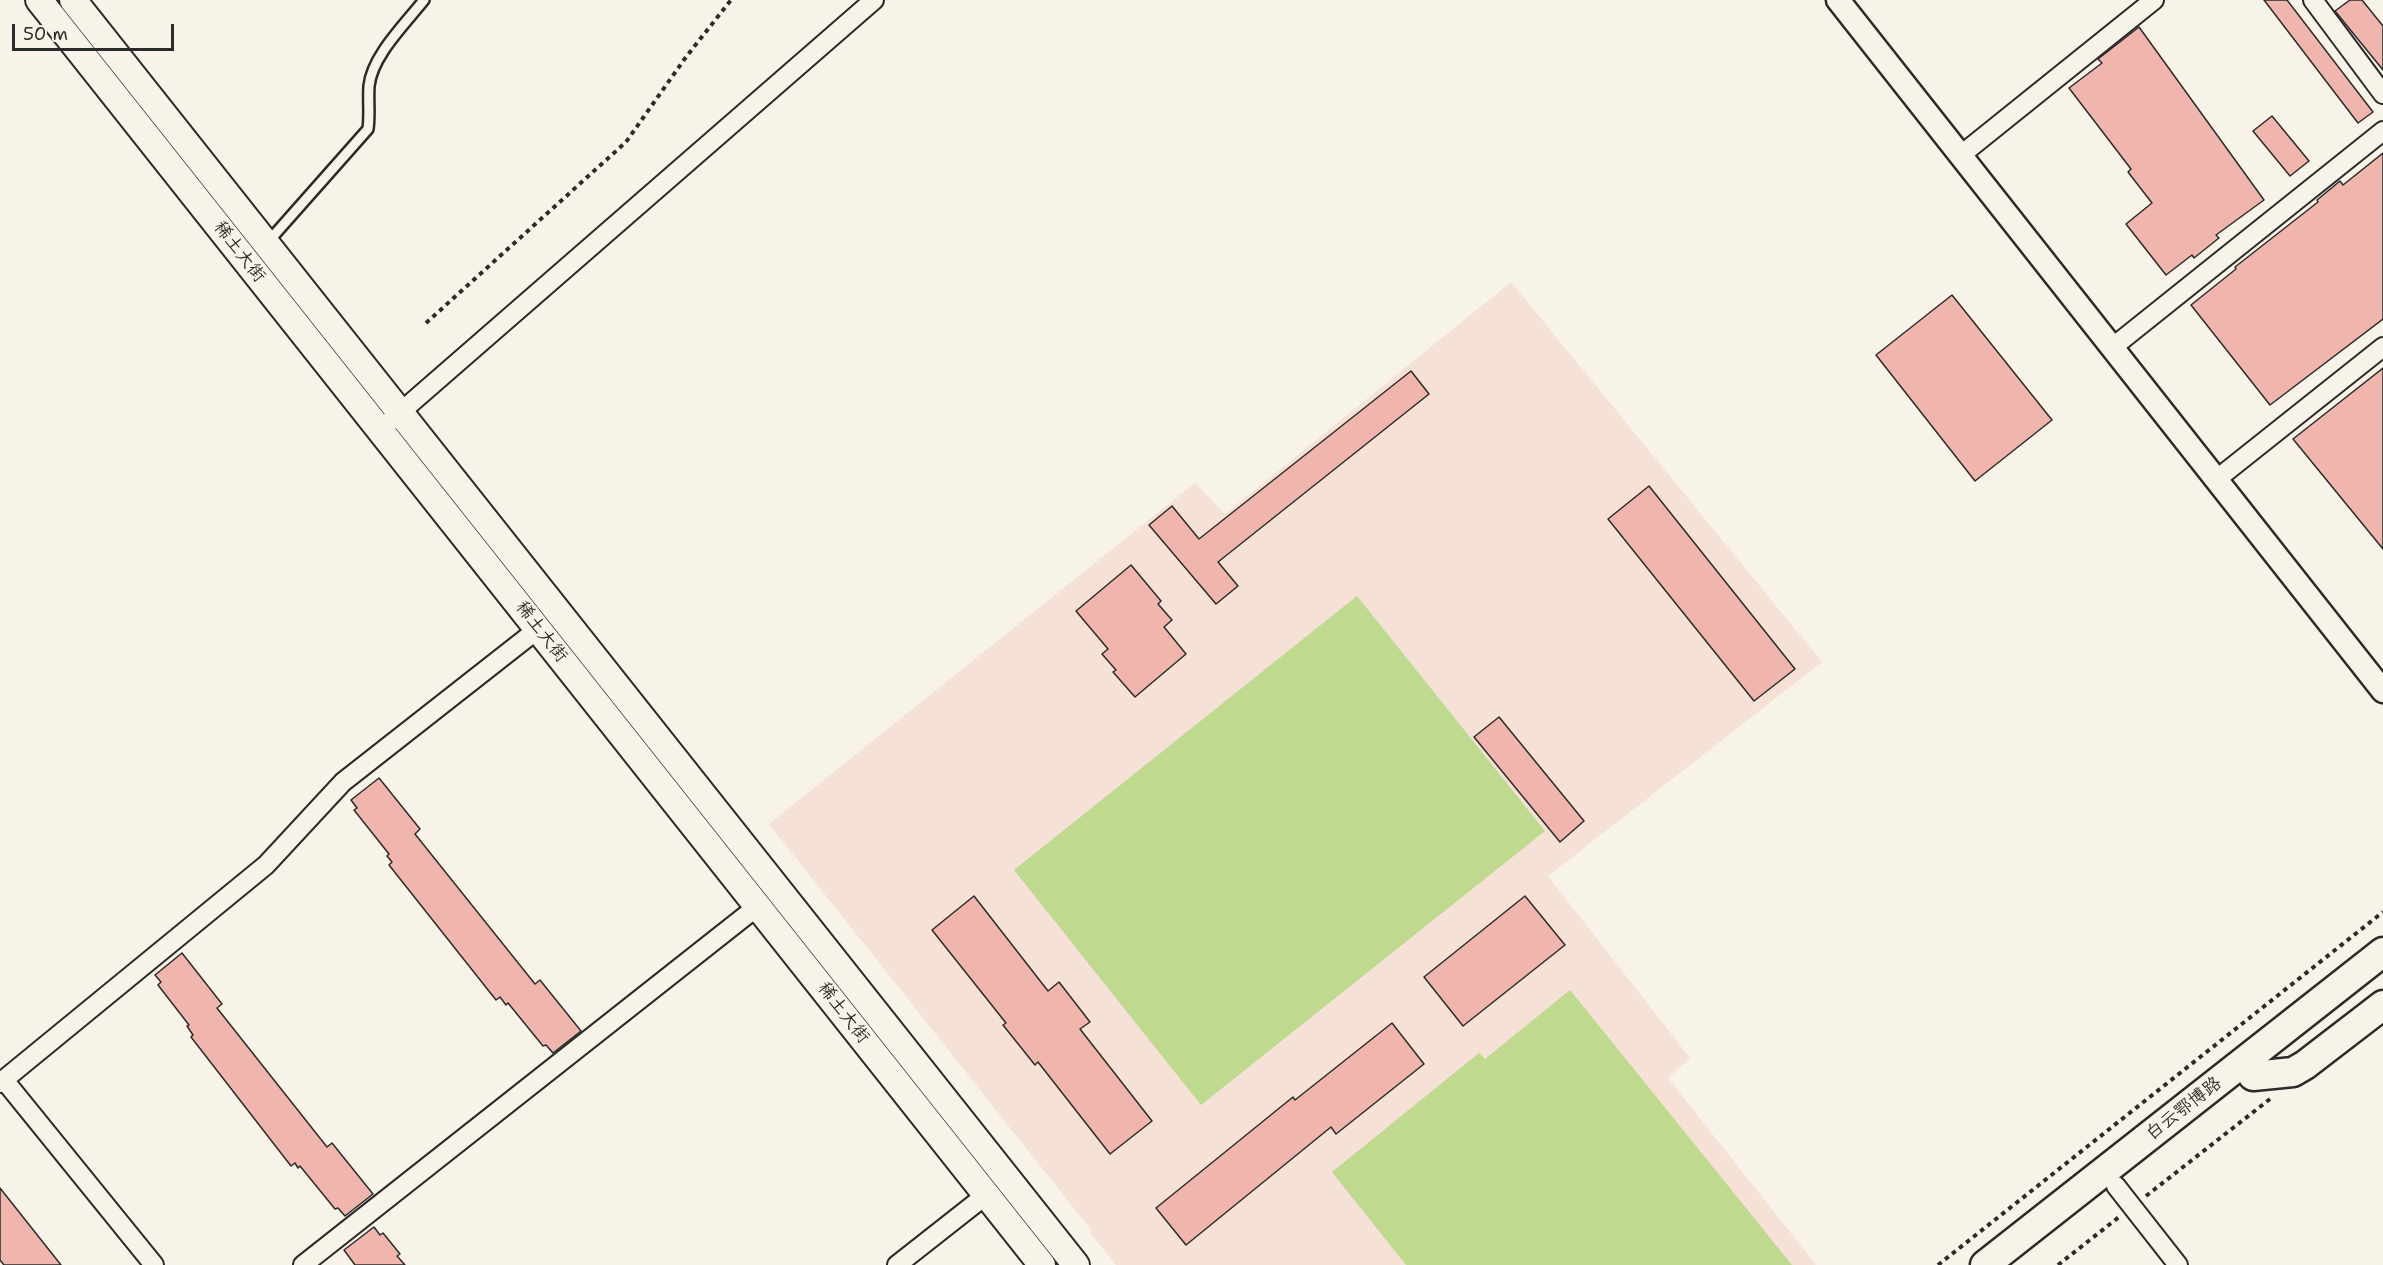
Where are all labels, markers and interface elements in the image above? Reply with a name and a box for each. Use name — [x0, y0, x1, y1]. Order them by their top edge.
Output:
scale bar — [15, 12, 177, 50]
text: 50 m — [23, 22, 68, 46]
street label: 稀土大街 — [208, 217, 270, 287]
street label: 稀土大街 — [510, 597, 572, 667]
street label: 稀土大街 — [812, 978, 874, 1048]
street label: 白云鄂博路 — [2142, 1073, 2226, 1145]

